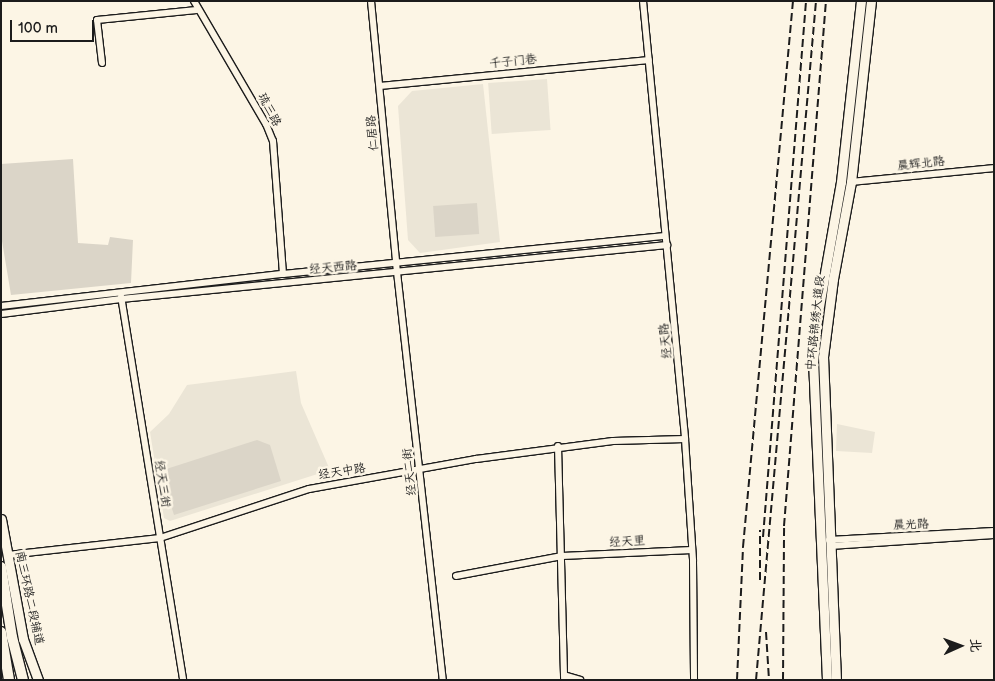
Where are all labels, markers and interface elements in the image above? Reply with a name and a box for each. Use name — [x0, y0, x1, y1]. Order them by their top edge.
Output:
scale bar — [12, 10, 96, 42]
text: 100 m — [18, 19, 58, 38]
street label: 千子门巷 — [488, 52, 538, 72]
street label: 琉三路 — [254, 91, 284, 129]
street label: 仁居路 — [364, 114, 382, 152]
street label: 晨辉北路 — [896, 154, 946, 174]
street label: 经天西路 — [308, 259, 358, 277]
street label: 中环路锦绣大道段 — [804, 275, 828, 371]
street label: 经天路 — [657, 322, 675, 360]
street label: 经天二街 — [400, 447, 420, 497]
street label: 经天三街 — [151, 459, 173, 509]
street label: 经天中路 — [317, 461, 367, 483]
street label: 晨光路 — [893, 517, 929, 533]
street label: 经天里 — [609, 534, 645, 550]
street label: 南三环路二段辅道 — [12, 550, 46, 646]
north arrow — [935, 621, 985, 671]
text: 北 — [967, 638, 984, 653]

